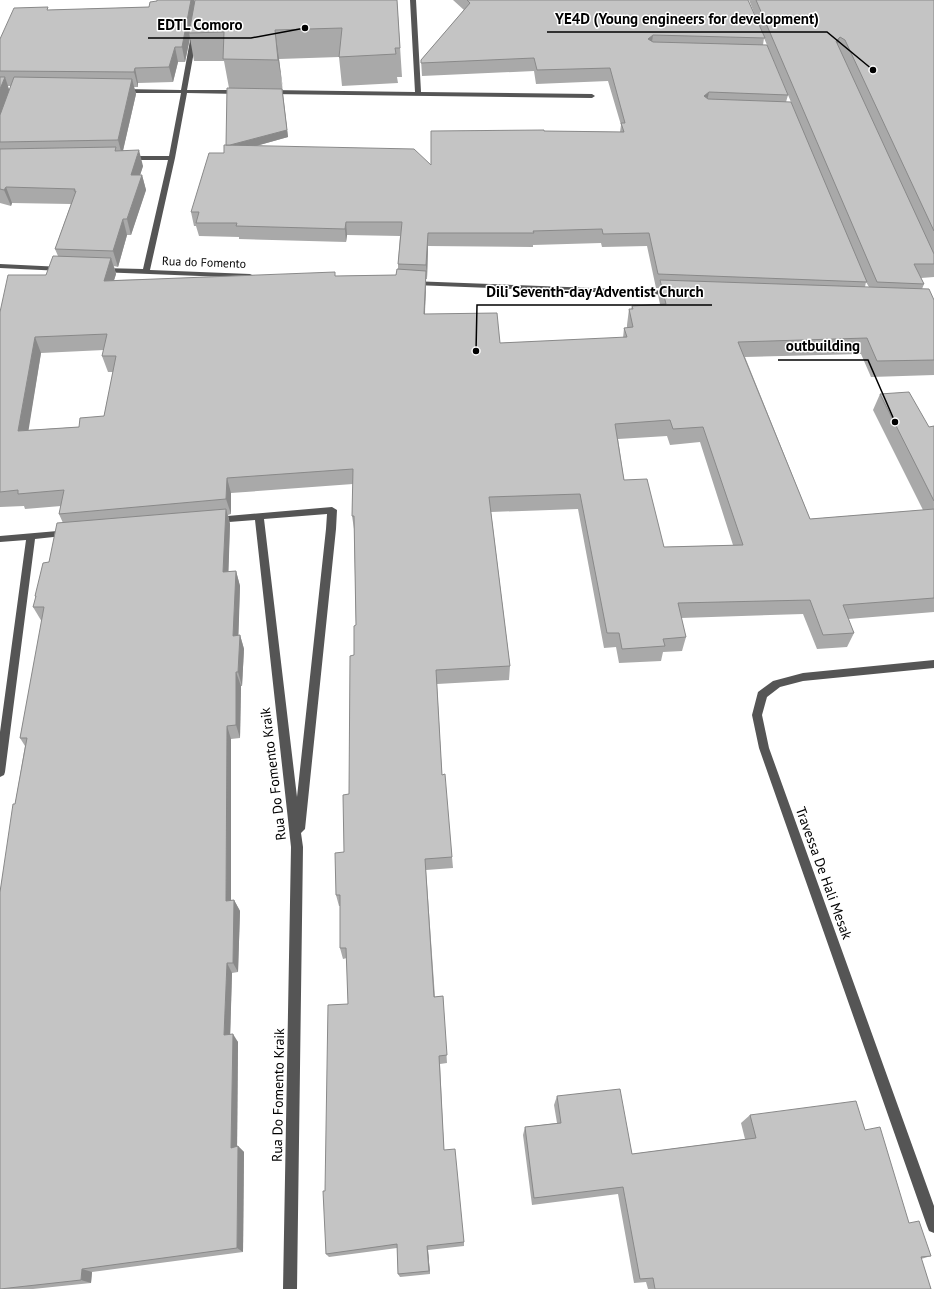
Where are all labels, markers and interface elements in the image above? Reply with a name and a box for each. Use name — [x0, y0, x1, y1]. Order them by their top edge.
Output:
callout: YE4D (Young engineers for development) — [547, 5, 827, 32]
text: YE4D (Young engineers for development) — [554, 9, 819, 28]
callout: EDTL Comoro — [148, 11, 251, 38]
text: EDTL Comoro — [157, 15, 243, 34]
street label: Rua do Fomento — [162, 253, 246, 271]
callout: Dili Seventh-day Adventist Church — [477, 278, 712, 305]
text: Dili Seventh-day Adventist Church — [486, 282, 704, 301]
callout: outbuilding — [778, 333, 868, 360]
text: outbuilding — [786, 336, 860, 355]
street label: Rua Do Fomento Kraik — [256, 706, 290, 842]
street label: Travessa De Hali Mesak — [792, 804, 856, 942]
street label: Rua Do Fomento Kraik — [268, 1028, 288, 1162]

